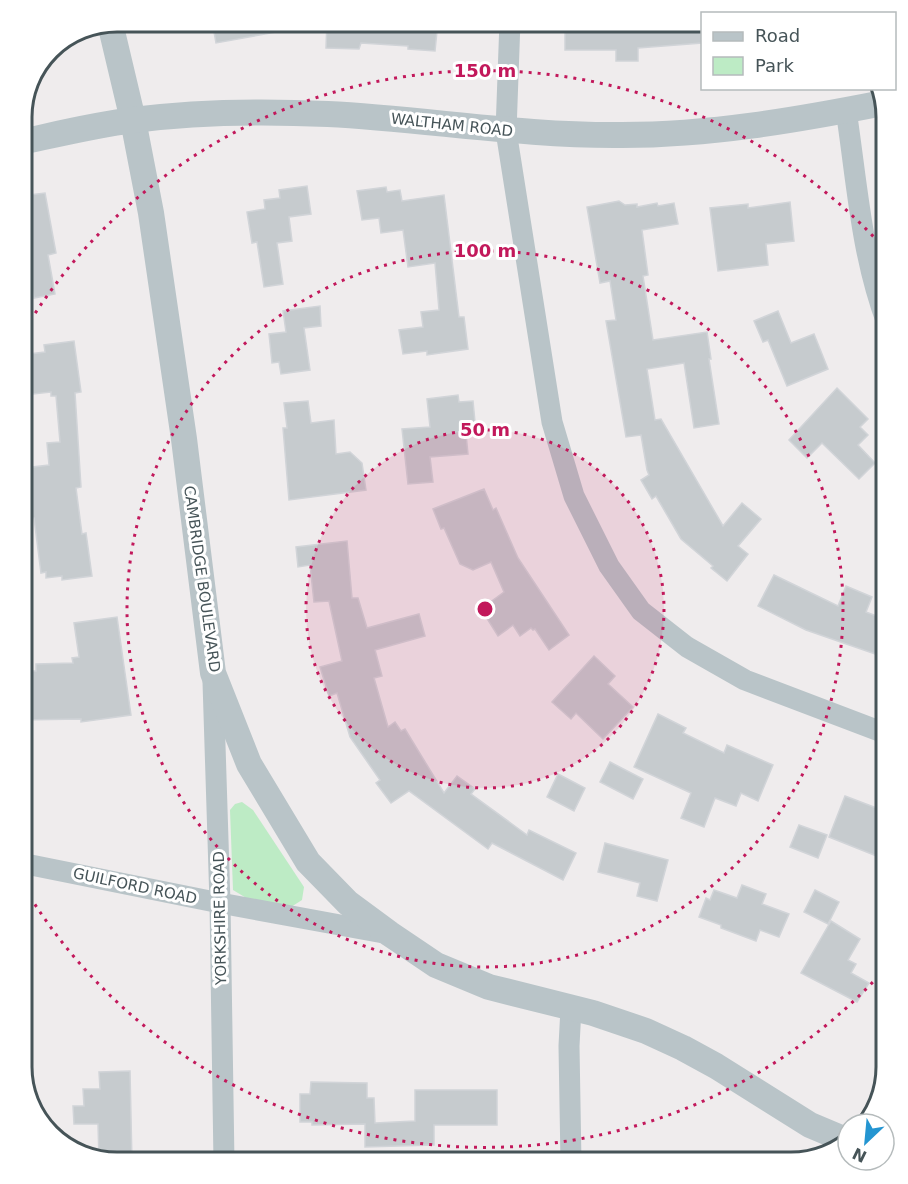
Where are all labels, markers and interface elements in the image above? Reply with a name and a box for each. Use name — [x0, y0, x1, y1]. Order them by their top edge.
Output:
legend — [701, 12, 896, 90]
text: Road — [755, 25, 800, 46]
text: Park — [755, 55, 794, 76]
text: 150 m — [454, 60, 516, 81]
street label: WALTHAM ROAD — [390, 110, 514, 140]
text: 100 m — [454, 240, 516, 261]
text: 50 m — [460, 419, 510, 440]
street label: CAMBRIDGE BOULEVARD — [180, 484, 224, 674]
centre of rings — [475, 599, 495, 619]
street label: YORKSHIRE ROAD — [210, 851, 230, 986]
street label: GUILFORD ROAD — [71, 864, 199, 908]
north arrow — [836, 1112, 896, 1172]
text: N — [849, 1144, 870, 1167]

